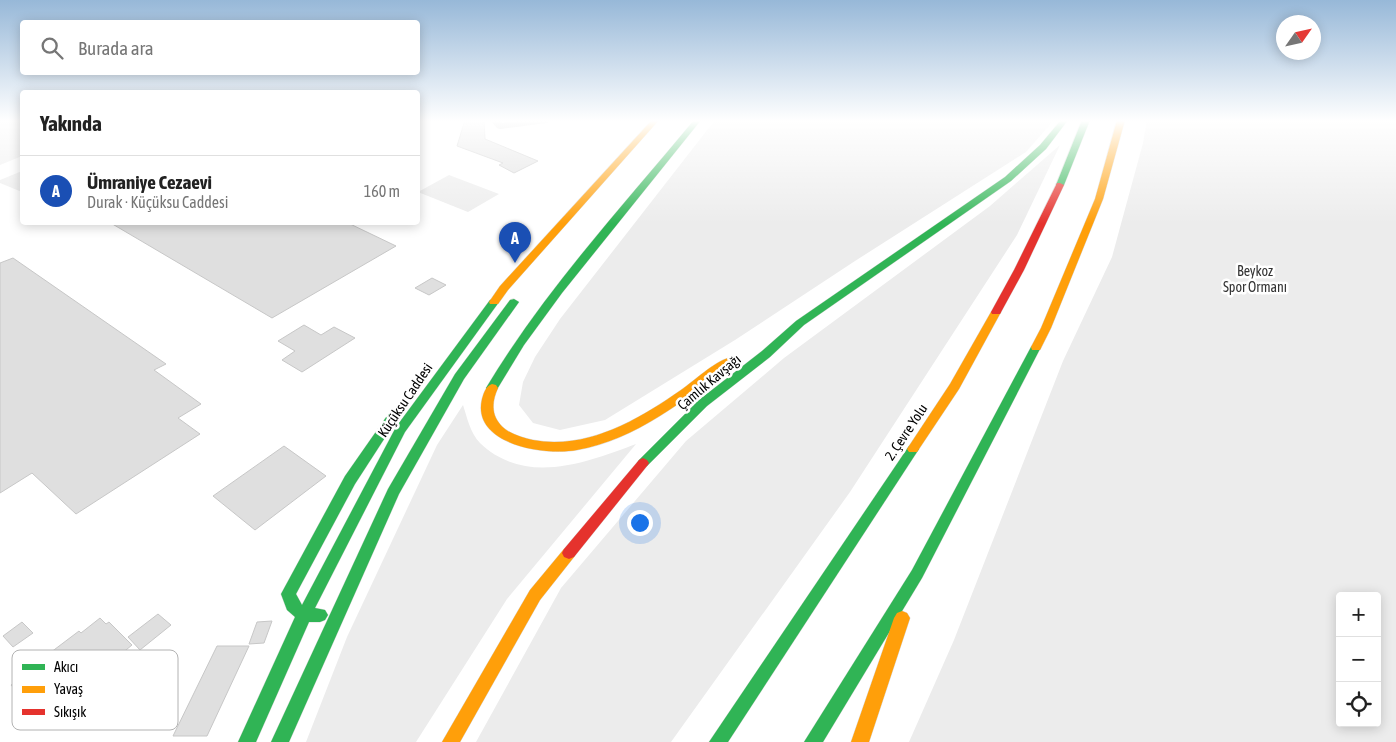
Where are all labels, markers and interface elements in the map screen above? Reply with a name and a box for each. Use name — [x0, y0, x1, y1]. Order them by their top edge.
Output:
north arrow — [1276, 15, 1321, 60]
search box — [20, 20, 420, 75]
icon: search — [38, 34, 66, 62]
text: Burada ara — [78, 37, 154, 59]
text: Yakında — [40, 111, 102, 135]
text: Ümraniye Cezaevi — [87, 171, 212, 193]
text: A — [52, 182, 60, 200]
text: 160 m — [364, 182, 400, 200]
text: Durak · Küçüksu Caddesi — [87, 193, 228, 211]
pin: A — [499, 222, 531, 263]
park label: Beykoz Spor Ormanı — [1223, 263, 1287, 295]
street label: Çamlık Kavşağı — [674, 351, 744, 413]
street label: Küçüksu Caddesi — [374, 360, 436, 440]
street label: 2. Çevre Yolu — [881, 401, 931, 463]
your location — [627, 510, 653, 536]
map controls — [1336, 592, 1381, 727]
button: + — [1336, 592, 1381, 637]
button: − — [1336, 637, 1381, 682]
legend — [12, 650, 178, 730]
text: Akıcı — [54, 659, 78, 675]
text: Yavaş — [54, 681, 83, 697]
button: locate — [1336, 682, 1381, 727]
text: Sıkışık — [54, 704, 86, 720]

